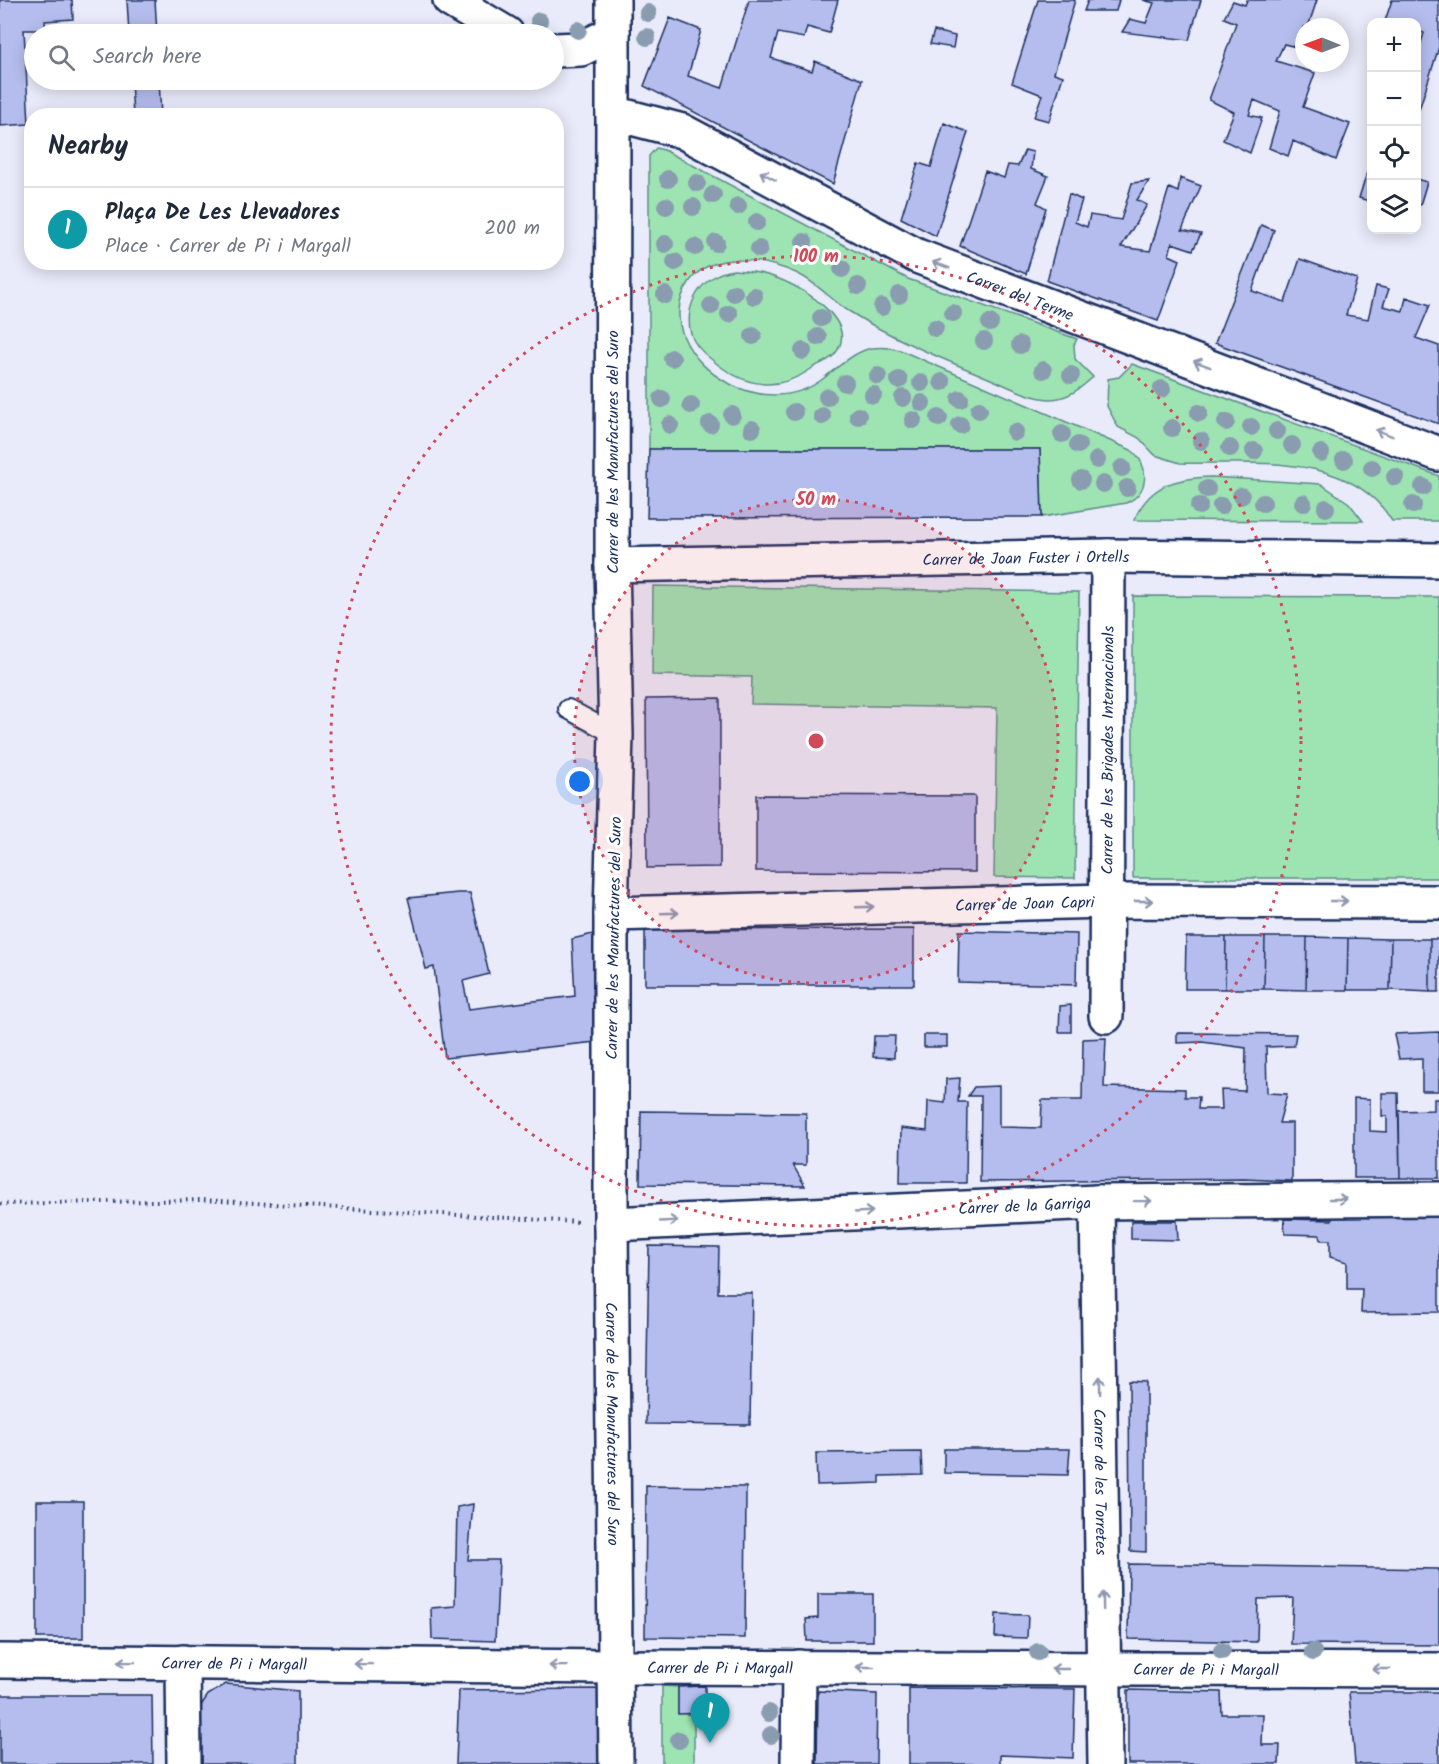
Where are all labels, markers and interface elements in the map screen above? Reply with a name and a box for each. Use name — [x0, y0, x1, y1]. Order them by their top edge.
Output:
north arrow — [1295, 18, 1349, 72]
map controls — [1367, 18, 1421, 234]
button: + — [1367, 18, 1421, 72]
search box — [24, 24, 564, 90]
text: Search here — [93, 40, 201, 75]
icon: search — [45, 41, 78, 74]
button: − — [1367, 72, 1421, 126]
text: Nearby — [48, 126, 128, 168]
button: locate — [1367, 126, 1421, 180]
one-way arrow — [760, 170, 777, 182]
button: layers — [1367, 180, 1421, 234]
text: Plaça De Les Llevadores — [105, 196, 340, 231]
text: 1 — [64, 213, 71, 245]
text: 200 m — [484, 213, 540, 245]
text: Place · Carrer de Pi i Margall — [105, 231, 351, 263]
text: 100 m — [793, 243, 839, 272]
one-way arrow — [932, 259, 951, 270]
street label: Carrer del Terme — [962, 265, 1077, 328]
street label: Carrer de les Manufactures del Suro — [601, 330, 626, 574]
one-way arrow — [1193, 358, 1212, 369]
one-way arrow — [1376, 427, 1394, 438]
text: 50 m — [795, 486, 836, 515]
street label: Carrer de Joan Fuster i Ortells — [922, 545, 1130, 573]
street label: Carrer de les Brigades Internacionals — [1096, 625, 1122, 874]
centre of rings — [806, 731, 826, 751]
your location — [565, 767, 594, 796]
street label: Carrer de les Manufactures del Suro — [600, 816, 629, 1060]
street label: Carrer de Joan Capri — [955, 890, 1096, 919]
one-way arrow — [1133, 895, 1153, 907]
one-way arrow — [1328, 895, 1348, 907]
one-way arrow — [854, 902, 874, 913]
one-way arrow — [659, 907, 679, 918]
street label: Carrer de la Garriga — [958, 1191, 1092, 1222]
one-way arrow — [1327, 1193, 1347, 1205]
one-way arrow — [1132, 1196, 1152, 1207]
one-way arrow — [854, 1207, 874, 1218]
one-way arrow — [659, 1216, 679, 1227]
street label: Carrer de les Manufactures del Suro — [598, 1302, 625, 1546]
one-way arrow — [1094, 1375, 1106, 1395]
street label: Carrer de les Torretes — [1086, 1409, 1113, 1556]
one-way arrow — [1097, 1591, 1109, 1611]
street label: Carrer de Pi i Margall — [161, 1652, 307, 1678]
one-way arrow — [116, 1656, 136, 1668]
street label: Carrer de Pi i Margall — [647, 1656, 793, 1682]
one-way arrow — [353, 1658, 373, 1670]
street label: Carrer de Pi i Margall — [1133, 1658, 1279, 1683]
one-way arrow — [548, 1661, 568, 1672]
one-way arrow — [855, 1662, 875, 1673]
one-way arrow — [1050, 1663, 1070, 1674]
one-way arrow — [1371, 1663, 1391, 1675]
pin: 1 — [690, 1694, 730, 1743]

